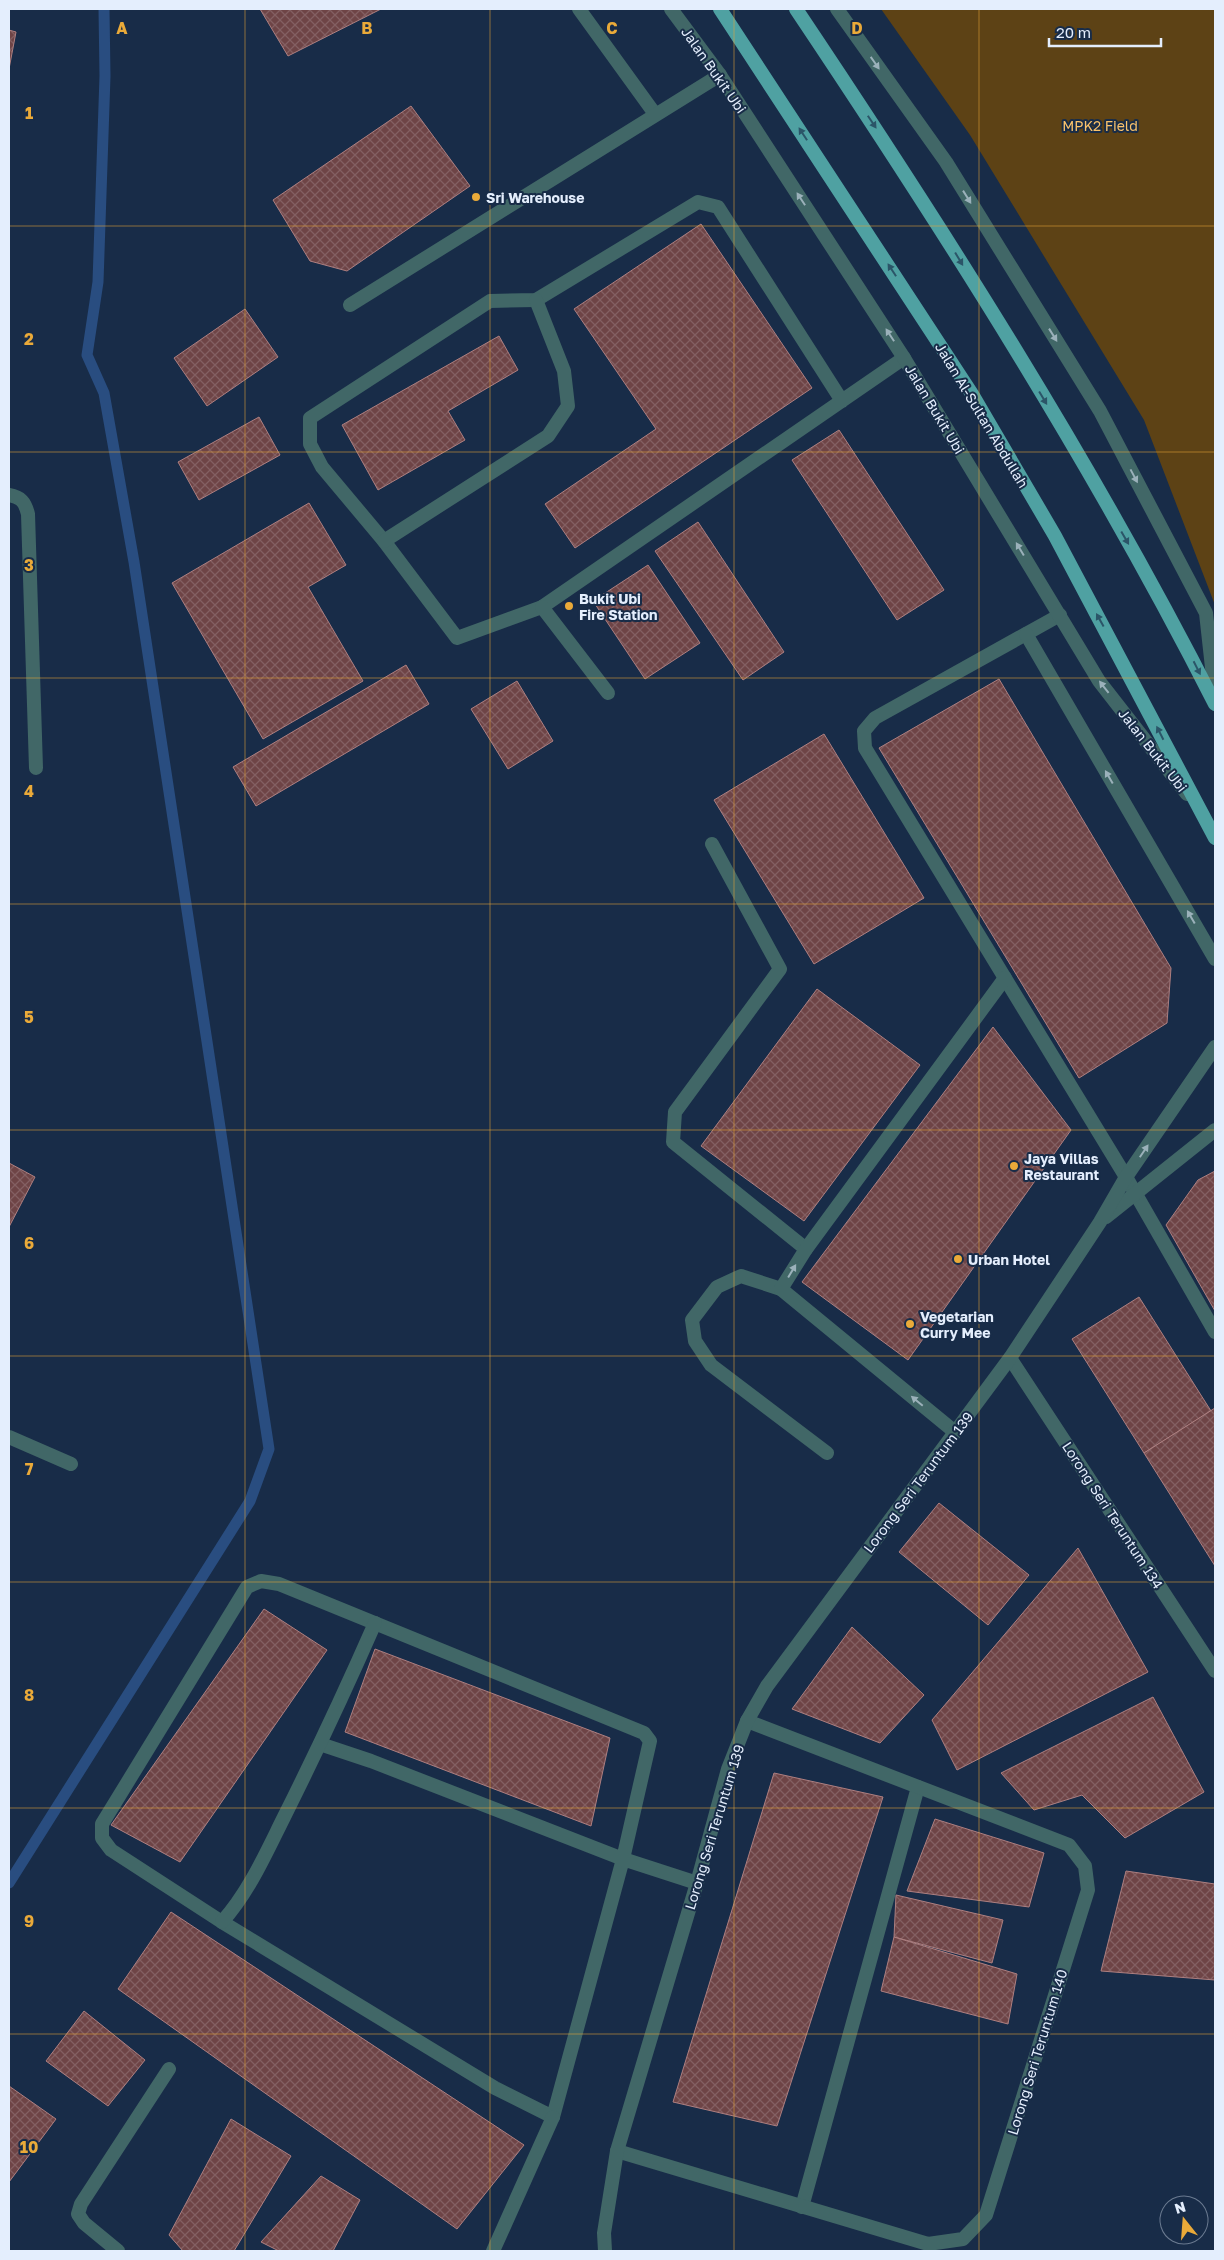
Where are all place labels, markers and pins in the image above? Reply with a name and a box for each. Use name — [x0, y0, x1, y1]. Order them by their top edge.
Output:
place label: Sri Warehouse — [486, 189, 584, 206]
marker: Sri Warehouse — [470, 191, 482, 203]
place label: Bukit Ubi Fire Station — [579, 590, 657, 623]
marker: Bukit Ubi Fire Station — [563, 600, 575, 612]
place label: Jaya Villas Restaurant — [1024, 1150, 1099, 1183]
marker: Jaya Villas Restaurant — [1008, 1160, 1020, 1172]
place label: Urban Hotel — [968, 1251, 1050, 1268]
marker: Urban Hotel — [952, 1253, 964, 1265]
place label: Vegetarian Curry Mee — [920, 1308, 994, 1341]
marker: Vegetarian Curry Mee — [904, 1318, 916, 1330]

